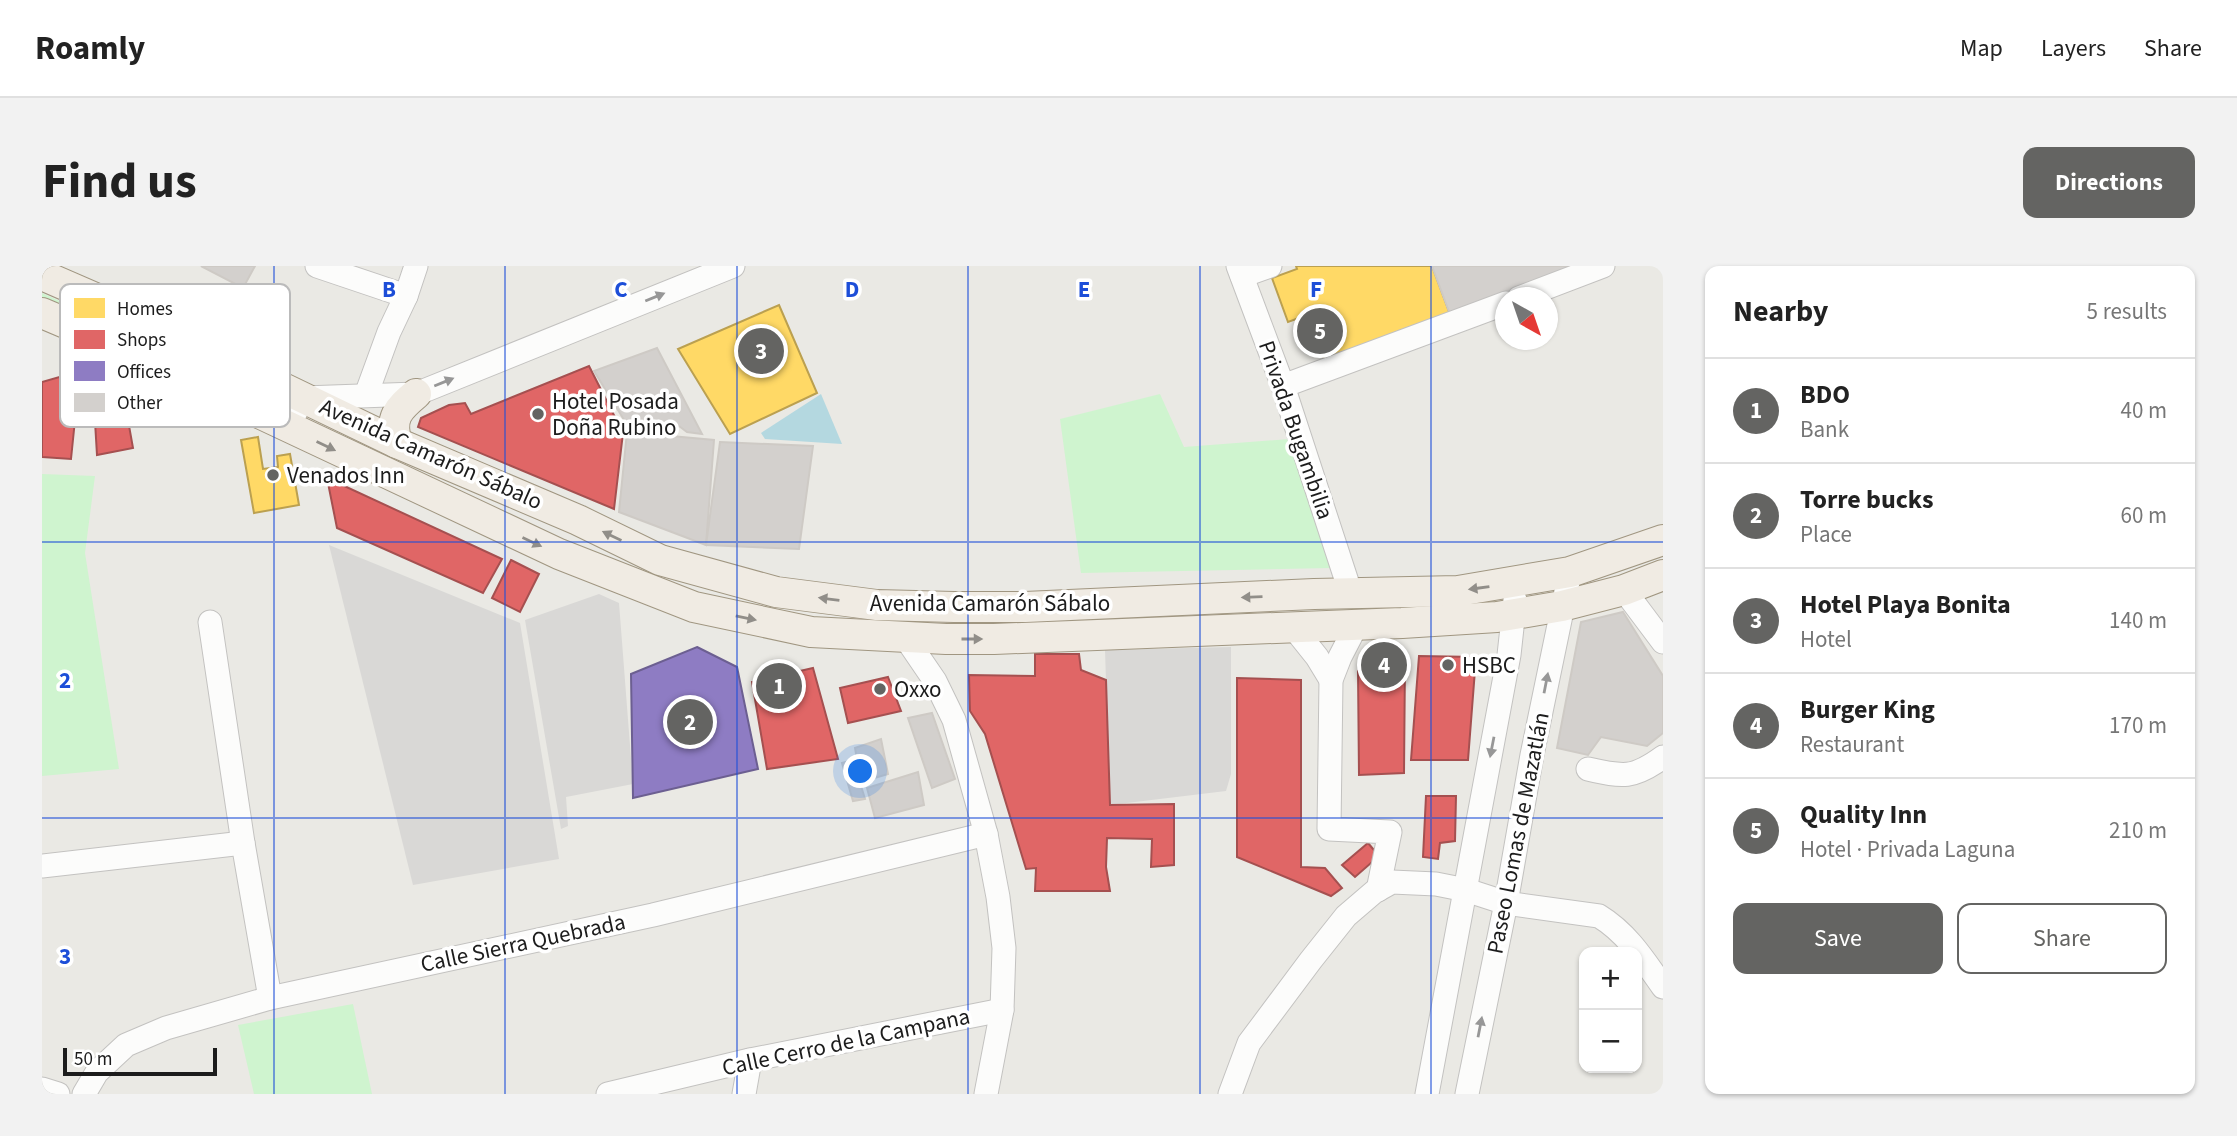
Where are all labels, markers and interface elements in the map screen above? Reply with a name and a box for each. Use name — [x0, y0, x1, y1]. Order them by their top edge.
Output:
text: Roamly — [35, 25, 145, 72]
text: Map — [1960, 31, 2003, 66]
text: Layers — [2041, 31, 2106, 66]
text: Share — [2144, 31, 2202, 66]
text: Find us — [42, 147, 197, 217]
button: Directions — [2023, 147, 2195, 218]
text: B — [382, 273, 396, 306]
text: C — [614, 273, 628, 306]
text: D — [845, 273, 859, 306]
text: E — [1078, 273, 1090, 306]
text: F — [1310, 273, 1322, 306]
legend — [60, 284, 290, 427]
north arrow — [1495, 287, 1558, 350]
text: Nearby — [1733, 290, 1828, 333]
one-way arrow — [644, 292, 665, 303]
text: 5 results — [2087, 295, 2167, 328]
text: Homes — [117, 296, 173, 323]
pin: 5 — [1297, 305, 1343, 357]
pin: 3 — [738, 325, 784, 377]
text: Shops — [117, 327, 166, 354]
street label: Privada Bugambilia — [1250, 336, 1342, 524]
text: Offices — [117, 359, 171, 386]
one-way arrow — [433, 376, 454, 387]
text: BDO — [1800, 376, 1850, 413]
place label: Hotel Posada Doña Rubino — [552, 385, 679, 444]
text: Other — [117, 390, 163, 417]
street label: Avenida Camarón Sábalo — [314, 390, 548, 518]
text: 1 — [1750, 394, 1762, 427]
text: 40 m — [2120, 394, 2167, 427]
marker: Hotel Posada Doña Rubino — [530, 406, 546, 422]
text: Bank — [1800, 413, 1849, 446]
one-way arrow — [316, 440, 336, 451]
place label: Venados Inn — [287, 459, 405, 492]
marker: Venados Inn — [265, 467, 281, 483]
text: Torre bucks — [1800, 481, 1934, 518]
text: 2 — [1750, 499, 1762, 532]
text: 60 m — [2120, 499, 2167, 532]
text: Place — [1800, 518, 1852, 551]
one-way arrow — [602, 531, 622, 542]
one-way arrow — [522, 536, 542, 548]
one-way arrow — [1468, 582, 1490, 593]
text: Hotel Playa Bonita — [1800, 586, 2011, 623]
street label: Avenida Camarón Sábalo — [870, 587, 1110, 620]
one-way arrow — [1241, 591, 1263, 602]
one-way arrow — [818, 594, 840, 605]
text: 3 — [1750, 604, 1762, 637]
text: 140 m — [2109, 604, 2167, 637]
one-way arrow — [735, 612, 757, 623]
text: Hotel — [1800, 623, 1852, 656]
one-way arrow — [961, 633, 983, 645]
pin: 4 — [1361, 639, 1407, 691]
place label: HSBC — [1462, 649, 1516, 682]
marker: HSBC — [1440, 657, 1456, 673]
pin: 1 — [756, 660, 802, 712]
text: 2 — [59, 664, 71, 697]
one-way arrow — [1541, 672, 1552, 694]
place label: Oxxo — [894, 673, 942, 706]
marker: Oxxo — [872, 681, 888, 697]
text: Burger King — [1800, 691, 1935, 728]
pin: 2 — [667, 696, 713, 748]
street label: Paseo Lomas de Mazatlán — [1478, 709, 1558, 957]
text: 4 — [1750, 709, 1762, 742]
text: 170 m — [2109, 709, 2167, 742]
text: Restaurant — [1800, 728, 1904, 761]
one-way arrow — [1486, 736, 1497, 758]
your location — [843, 754, 877, 788]
text: Quality Inn — [1800, 796, 1927, 833]
text: 5 — [1750, 814, 1762, 847]
text: 210 m — [2109, 814, 2167, 847]
text: Hotel · Privada Laguna — [1800, 833, 2015, 866]
button: Save — [1733, 903, 1943, 974]
button: Share — [1957, 903, 2167, 974]
street label: Calle Sierra Quebrada — [417, 905, 629, 981]
text: 3 — [59, 940, 71, 973]
map controls — [1579, 947, 1642, 1073]
button: + — [1579, 947, 1642, 1010]
street label: Calle Cerro de la Campana — [719, 1000, 973, 1084]
button: − — [1579, 1010, 1642, 1073]
one-way arrow — [1475, 1016, 1486, 1038]
scale bar — [63, 1045, 217, 1077]
text: 50 m — [74, 1046, 112, 1073]

